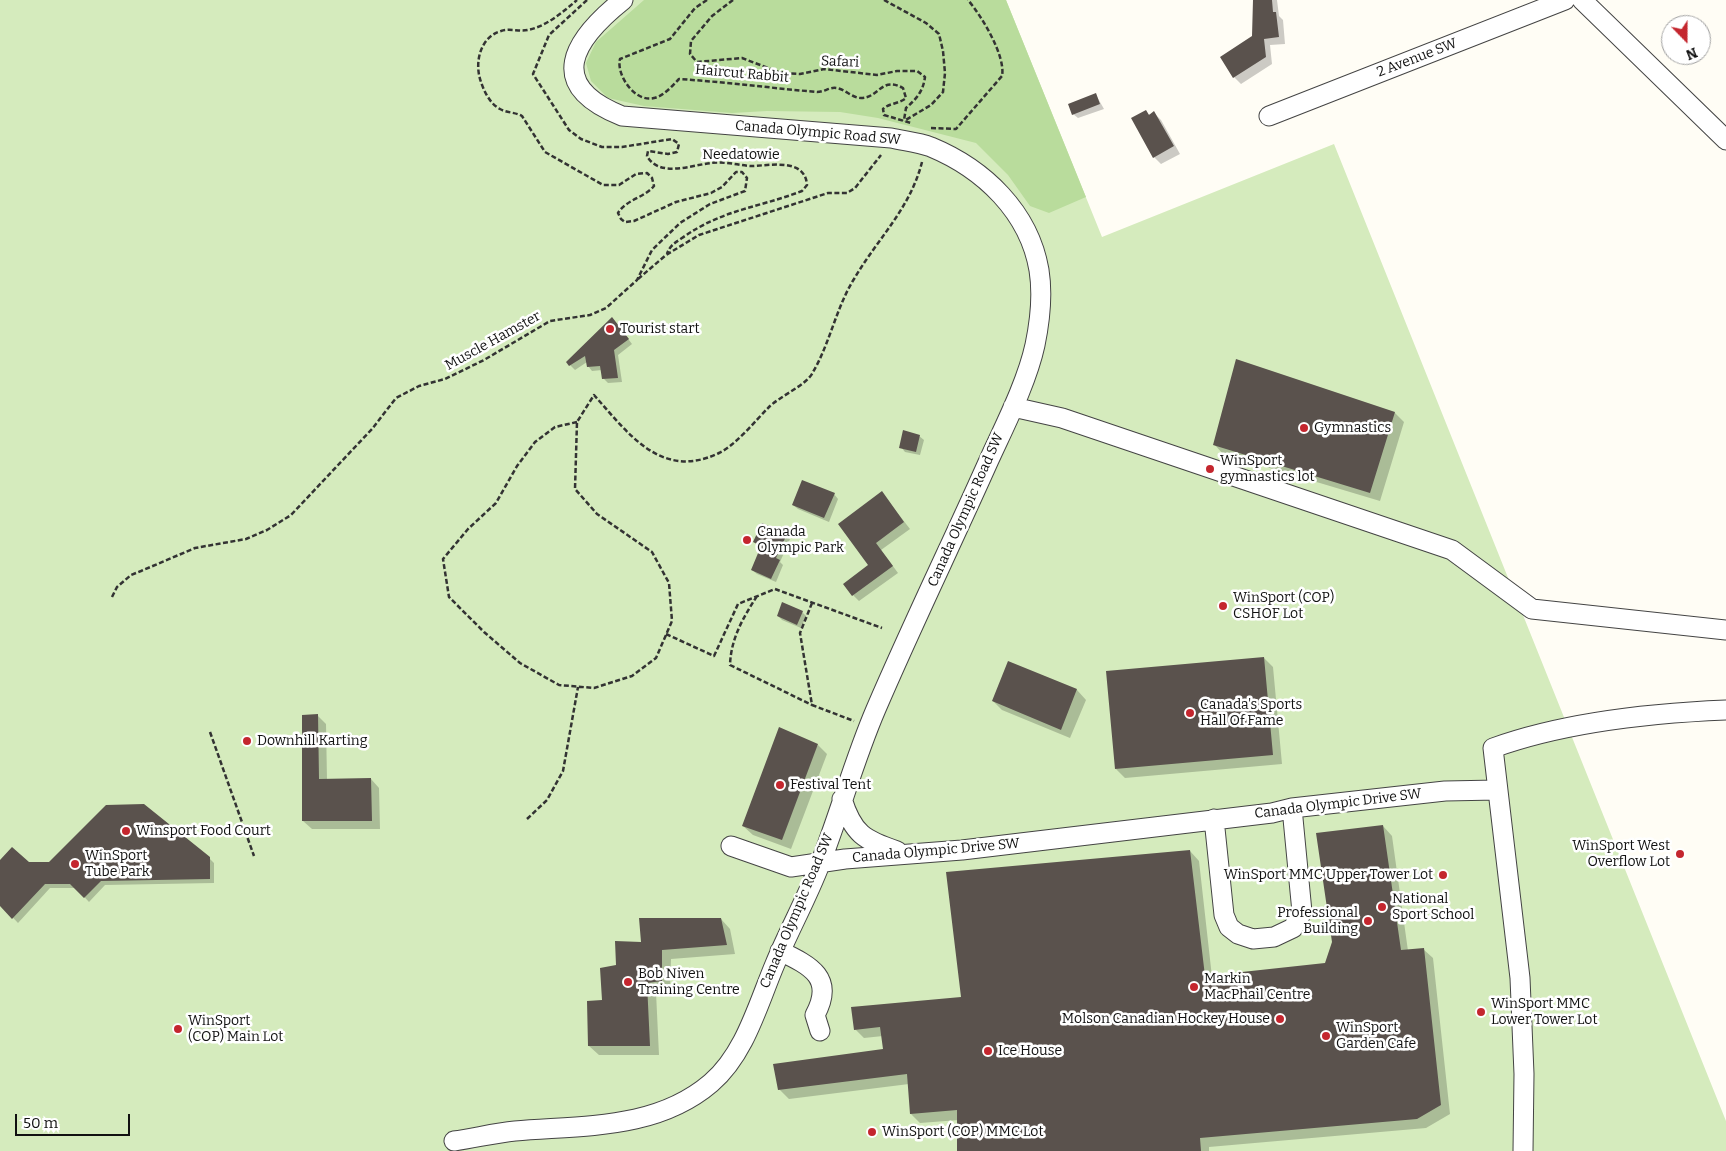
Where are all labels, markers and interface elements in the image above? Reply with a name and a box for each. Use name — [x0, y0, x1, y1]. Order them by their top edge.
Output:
north arrow — [1661, 15, 1711, 65]
street label: 2 Avenue SW — [1375, 35, 1459, 81]
text: N — [1683, 44, 1700, 63]
street label: Safari — [821, 53, 859, 71]
street label: Haircut Rabbit — [694, 62, 790, 86]
street label: Canada Olympic Road SW — [734, 117, 902, 149]
street label: Needatowie — [702, 147, 780, 163]
street label: Muscle Hamster — [442, 308, 544, 374]
place label: Tourist start — [620, 321, 699, 337]
marker: Tourist start — [604, 323, 616, 335]
place label: Gymnastics — [1314, 420, 1391, 436]
marker: Gymnastics — [1298, 422, 1310, 434]
street label: Canada Olympic Road SW — [924, 431, 1008, 589]
place label: WinSport gymnastics lot — [1220, 453, 1315, 486]
marker: WinSport gymnastics lot — [1204, 463, 1216, 475]
place label: Canada Olympic Park — [757, 524, 844, 556]
marker: Canada Olympic Park — [741, 534, 753, 546]
place label: WinSport (COP) CSHOF Lot — [1233, 590, 1334, 622]
marker: WinSport (COP) CSHOF Lot — [1217, 600, 1229, 612]
place label: Canada's Sports Hall Of Fame — [1200, 697, 1302, 730]
marker: Canada's Sports Hall Of Fame — [1184, 707, 1196, 719]
place label: Downhill Karting — [257, 733, 368, 749]
marker: Downhill Karting — [241, 735, 253, 747]
place label: Festival Tent — [790, 777, 871, 793]
marker: Festival Tent — [774, 779, 786, 791]
street label: Canada Olympic Drive SW — [1254, 785, 1422, 823]
place label: Winsport Food Court — [136, 823, 271, 839]
marker: Winsport Food Court — [120, 825, 132, 837]
street label: Canada Olympic Road SW — [757, 831, 837, 991]
street label: Canada Olympic Drive SW — [852, 835, 1020, 867]
place label: WinSport West Overflow Lot — [1572, 838, 1670, 870]
place label: WinSport Tube Park — [85, 848, 150, 880]
marker: WinSport West Overflow Lot — [1674, 848, 1686, 860]
marker: WinSport Tube Park — [69, 858, 81, 870]
place label: WinSport MMC Upper Tower Lot — [1224, 867, 1433, 883]
marker: WinSport MMC Upper Tower Lot — [1437, 869, 1449, 881]
place label: National Sport School — [1392, 891, 1474, 924]
marker: National Sport School — [1376, 901, 1388, 913]
place label: Professional Building — [1277, 905, 1358, 938]
marker: Professional Building — [1362, 915, 1374, 927]
place label: Bob Niven Training Centre — [638, 966, 740, 999]
place label: Markin MacPhail Centre — [1204, 971, 1310, 1004]
marker: Bob Niven Training Centre — [622, 976, 634, 988]
marker: Markin MacPhail Centre — [1188, 981, 1200, 993]
place label: WinSport MMC Lower Tower Lot — [1491, 996, 1597, 1028]
marker: WinSport MMC Lower Tower Lot — [1475, 1006, 1487, 1018]
place label: Molson Canadian Hockey House — [1062, 1011, 1270, 1027]
place label: WinSport (COP) Main Lot — [188, 1013, 283, 1046]
marker: Molson Canadian Hockey House — [1274, 1013, 1286, 1025]
place label: WinSport Garden Cafe — [1336, 1020, 1416, 1052]
marker: WinSport (COP) Main Lot — [172, 1023, 184, 1035]
marker: WinSport Garden Cafe — [1320, 1030, 1332, 1042]
place label: Ice House — [998, 1043, 1062, 1059]
marker: Ice House — [982, 1045, 994, 1057]
scale bar — [18, 1104, 132, 1136]
text: 50 m — [23, 1114, 58, 1132]
place label: WinSport (COP) MMC Lot — [882, 1124, 1043, 1140]
marker: WinSport (COP) MMC Lot — [866, 1126, 878, 1138]

